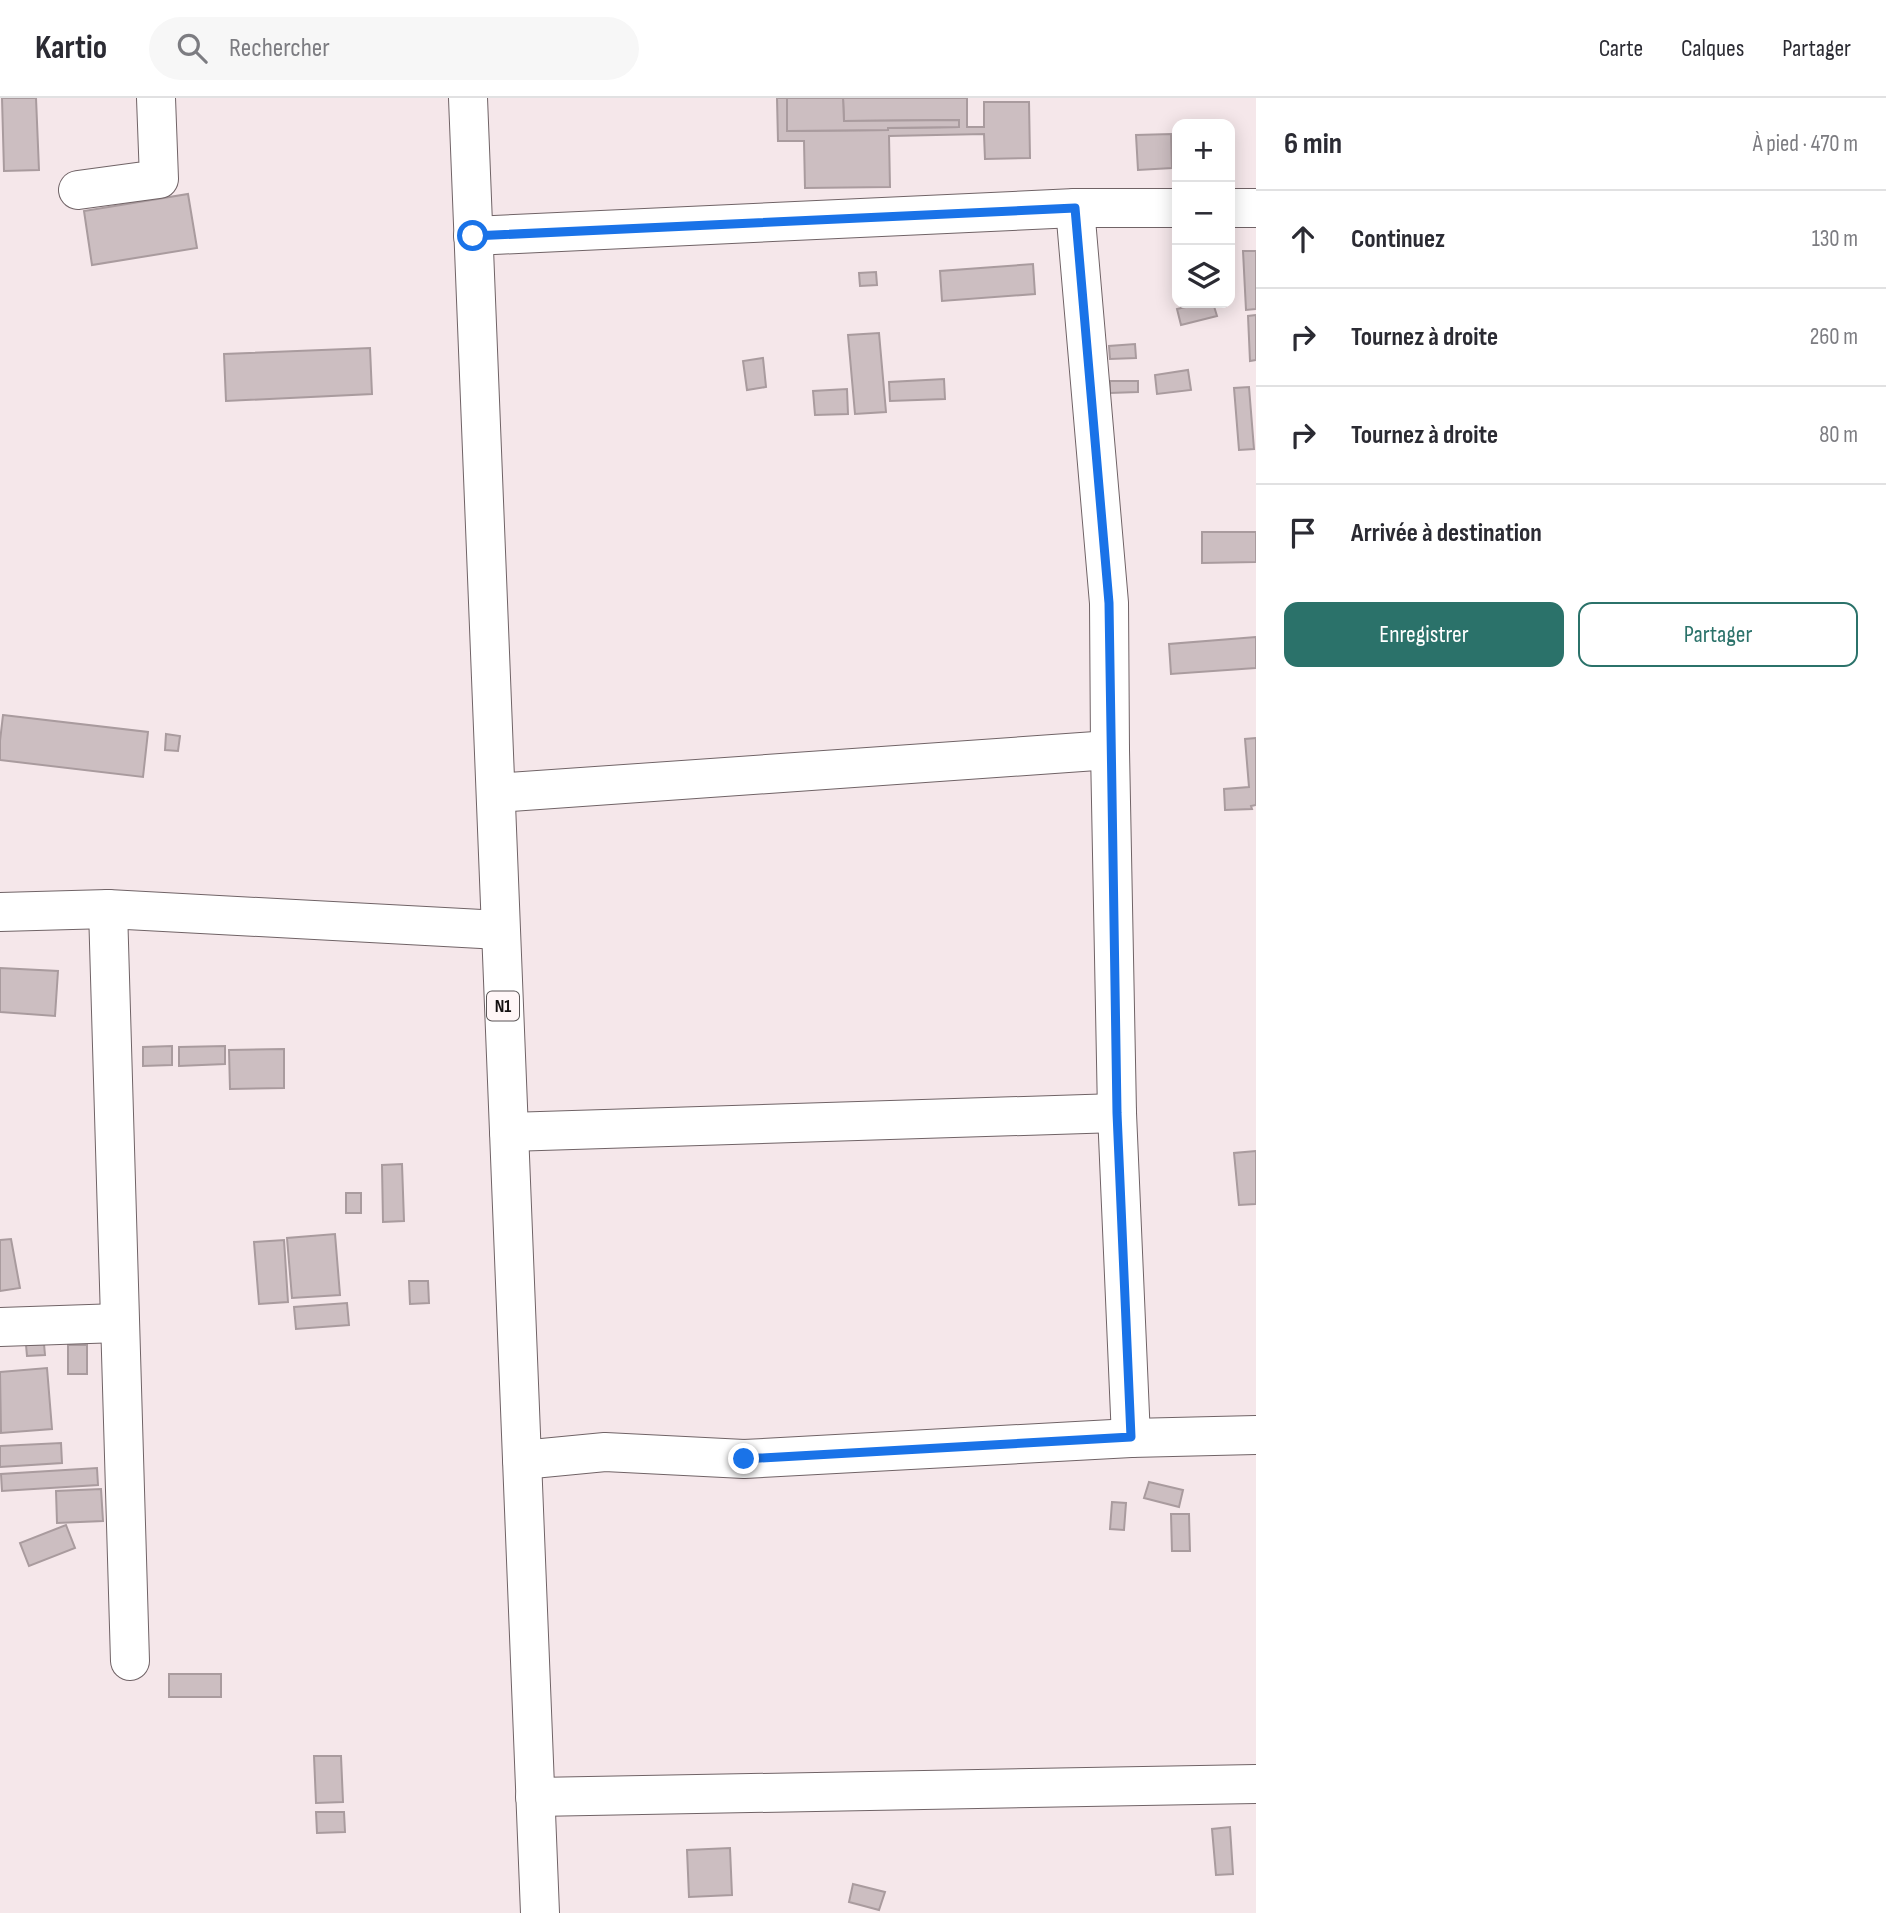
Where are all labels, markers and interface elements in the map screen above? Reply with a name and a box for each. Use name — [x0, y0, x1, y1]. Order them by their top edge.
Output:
search box — [149, 17, 639, 80]
text: Kartio — [35, 28, 107, 68]
icon: search — [173, 29, 211, 67]
text: Rechercher — [229, 33, 330, 64]
text: Carte — [1599, 34, 1643, 63]
text: Calques — [1681, 34, 1744, 63]
text: Partager — [1782, 34, 1851, 63]
map controls — [1172, 119, 1235, 308]
button: + — [1172, 119, 1235, 182]
text: 6 min — [1284, 126, 1342, 162]
text: À pied · 470 m — [1753, 130, 1858, 158]
button: − — [1172, 182, 1235, 245]
route start — [457, 220, 488, 251]
icon: ahead — [1284, 220, 1322, 258]
text: Continuez — [1351, 224, 1445, 255]
text: 130 m — [1812, 225, 1858, 253]
button: layers — [1172, 245, 1235, 308]
icon: right — [1284, 318, 1322, 356]
text: Tournez à droite — [1351, 322, 1498, 353]
text: 260 m — [1810, 323, 1858, 351]
icon: right — [1284, 416, 1322, 454]
text: Tournez à droite — [1351, 420, 1498, 451]
text: 80 m — [1819, 421, 1858, 449]
icon: arrive — [1284, 514, 1322, 552]
text: Arrivée à destination — [1351, 518, 1542, 549]
button: Enregistrer — [1284, 602, 1564, 667]
button: Partager — [1578, 602, 1858, 667]
road number: N1 — [487, 992, 519, 1021]
route end — [728, 1443, 759, 1474]

